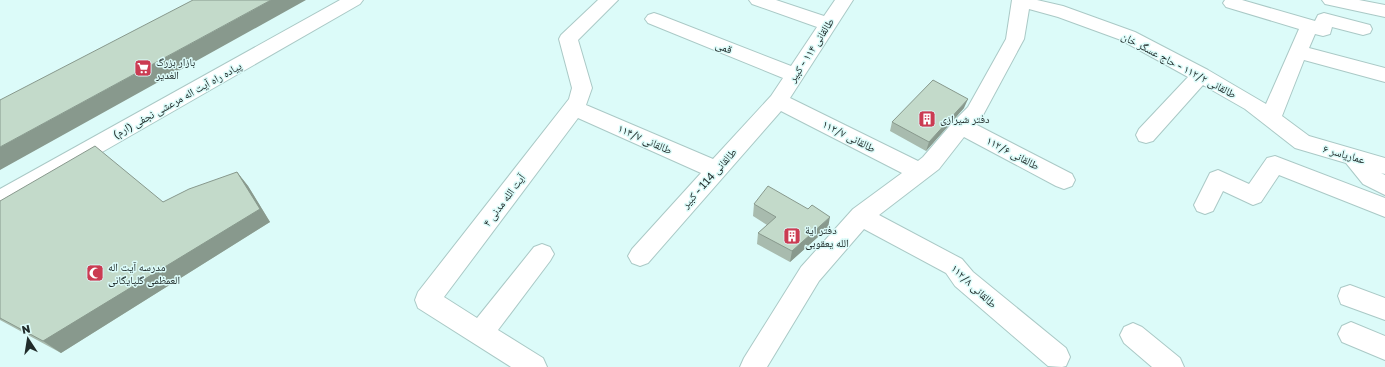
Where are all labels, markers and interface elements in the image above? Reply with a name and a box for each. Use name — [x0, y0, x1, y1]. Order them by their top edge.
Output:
street label: طالقانی ۱۱۴ - کبیر — [785, 15, 837, 85]
street label: طالقانی ۱۱۲/۲ - حاج عسگر خان — [1119, 29, 1239, 101]
street label: قمی — [714, 37, 735, 57]
place label: بازار بزرگ الغدیر — [155, 55, 195, 81]
supermarket icon: بازار بزرگ الغدیر — [133, 58, 153, 78]
street label: پیاده راه آیت اله مرعشی نجفی (ارم) — [110, 59, 244, 141]
building icon: دفتر شیرازی — [917, 109, 937, 129]
place label: دفتر شیرازی — [940, 112, 990, 126]
street label: طالقانی ۱۱۲/۷ — [820, 117, 878, 155]
street label: طالقانی ۱۱۴/۷ — [616, 121, 674, 157]
street label: طالقانی ۱۱۲/۶ — [984, 133, 1042, 173]
street label: عماریاسر ۶ — [1322, 141, 1367, 166]
street label: طالقانی 114 - کبیر — [678, 145, 740, 212]
street label: ۴ آیت الله مدنی — [480, 171, 528, 229]
place label: دفتر ایة الله یعقوبی — [805, 223, 849, 250]
building icon: دفتر ایة الله یعقوبی — [782, 226, 802, 246]
place label: مدرسه آیت اله العمظمی گلپایگانی — [108, 260, 180, 287]
street label: طالقانی ۱۱۲/۸ — [948, 261, 1000, 311]
mosque icon: مدرسه آیت اله العمظمی گلپایگانی — [85, 263, 105, 283]
north arrow — [8, 319, 48, 359]
text: N — [20, 322, 31, 336]

